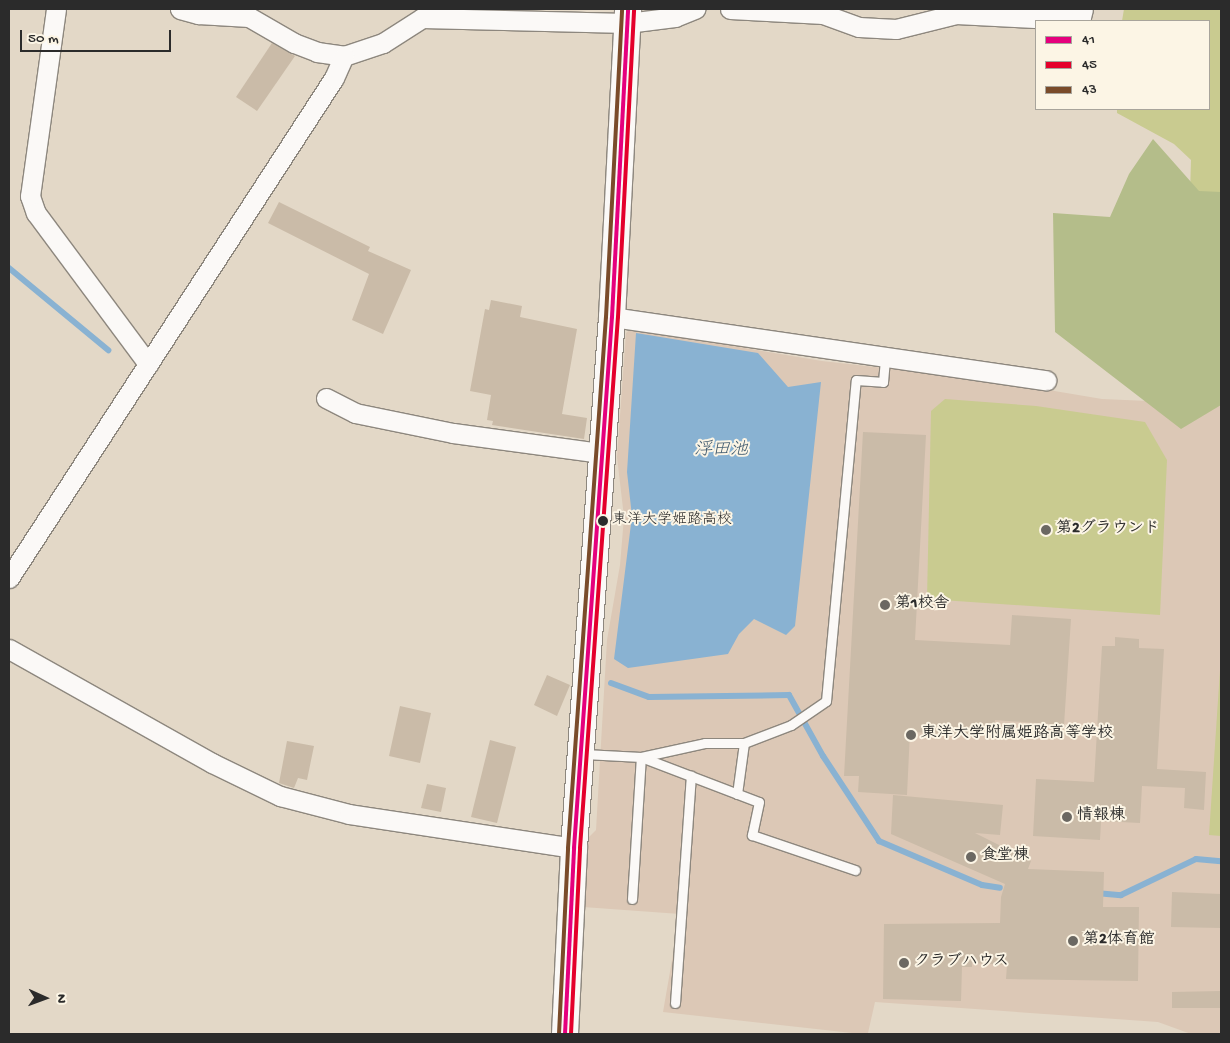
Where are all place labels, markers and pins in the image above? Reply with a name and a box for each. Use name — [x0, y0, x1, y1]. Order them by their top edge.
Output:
place label: 東洋大学姫路高校 — [612, 512, 732, 530]
marker: 東洋大学姫路高校 — [598, 516, 608, 526]
place label: 第2グラウンド — [1056, 520, 1160, 540]
marker: 第2グラウンド — [1040, 524, 1052, 536]
place label: 第1校舎 — [895, 595, 949, 615]
marker: 第1校舎 — [879, 599, 891, 611]
place label: 東洋大学附属姫路高等学校 — [921, 725, 1113, 745]
marker: 東洋大学附属姫路高等学校 — [905, 729, 917, 741]
place label: 情報棟 — [1077, 807, 1125, 827]
marker: 情報棟 — [1061, 811, 1073, 823]
place label: 食堂棟 — [981, 847, 1029, 867]
marker: 食堂棟 — [965, 851, 977, 863]
place label: 第2体育館 — [1083, 931, 1155, 951]
marker: 第2体育館 — [1067, 935, 1079, 947]
place label: クラブハウス — [914, 953, 1010, 973]
marker: クラブハウス — [898, 957, 910, 969]

